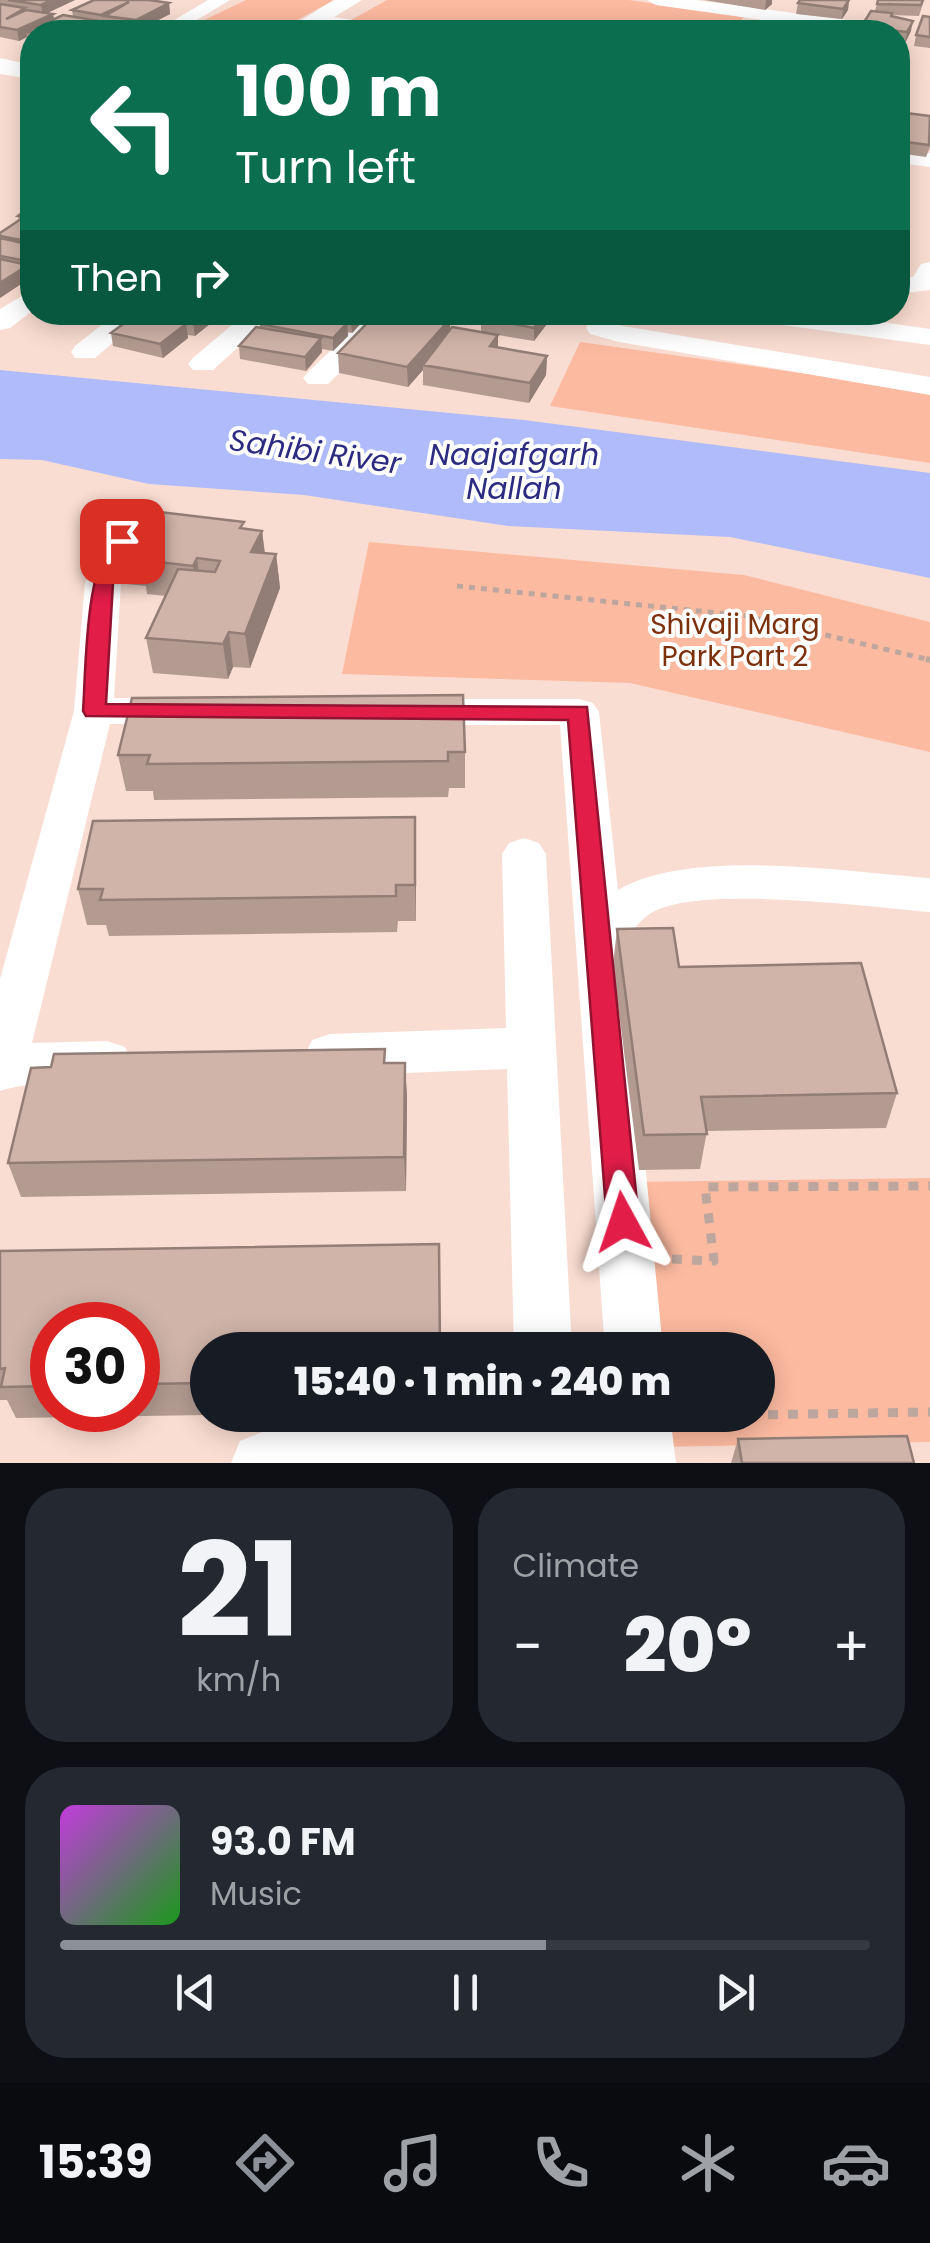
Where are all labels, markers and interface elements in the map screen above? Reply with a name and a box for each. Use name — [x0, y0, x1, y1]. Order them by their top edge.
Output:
text: 100 m — [235, 42, 442, 141]
icon: left — [70, 60, 200, 190]
text: Turn left — [235, 136, 416, 199]
icon: right — [183, 250, 238, 305]
text: Then — [70, 251, 163, 304]
water label: Sahibi River — [226, 418, 405, 485]
water label: Naajafgarh Nallah — [429, 433, 599, 510]
pin — [80, 499, 165, 584]
icon: arrive — [95, 514, 150, 569]
park label: Shivaji Marg Park Part 2 — [650, 605, 820, 676]
position arrow — [571, 1170, 675, 1274]
speed limit sign: 30 — [30, 1302, 160, 1432]
text: 15:40 · 1 min · 240 m — [294, 1355, 671, 1408]
text: 21 — [177, 1499, 300, 1682]
text: Climate — [513, 1543, 639, 1588]
text: 20° — [624, 1593, 752, 1698]
text: − — [513, 1608, 543, 1685]
text: + — [832, 1608, 870, 1685]
text: km/h — [196, 1657, 281, 1702]
text: 93.0 FM — [210, 1815, 356, 1868]
text: Music — [210, 1871, 302, 1916]
icon: previous — [168, 1965, 223, 2020]
icon: pause — [438, 1965, 493, 2020]
icon: next — [708, 1965, 763, 2020]
icon: directions — [230, 2128, 300, 2198]
icon: music — [378, 2128, 448, 2198]
icon: phone — [526, 2128, 596, 2198]
icon: climate — [673, 2128, 743, 2198]
icon: car — [821, 2128, 891, 2198]
text: 15:39 — [39, 2131, 153, 2194]

